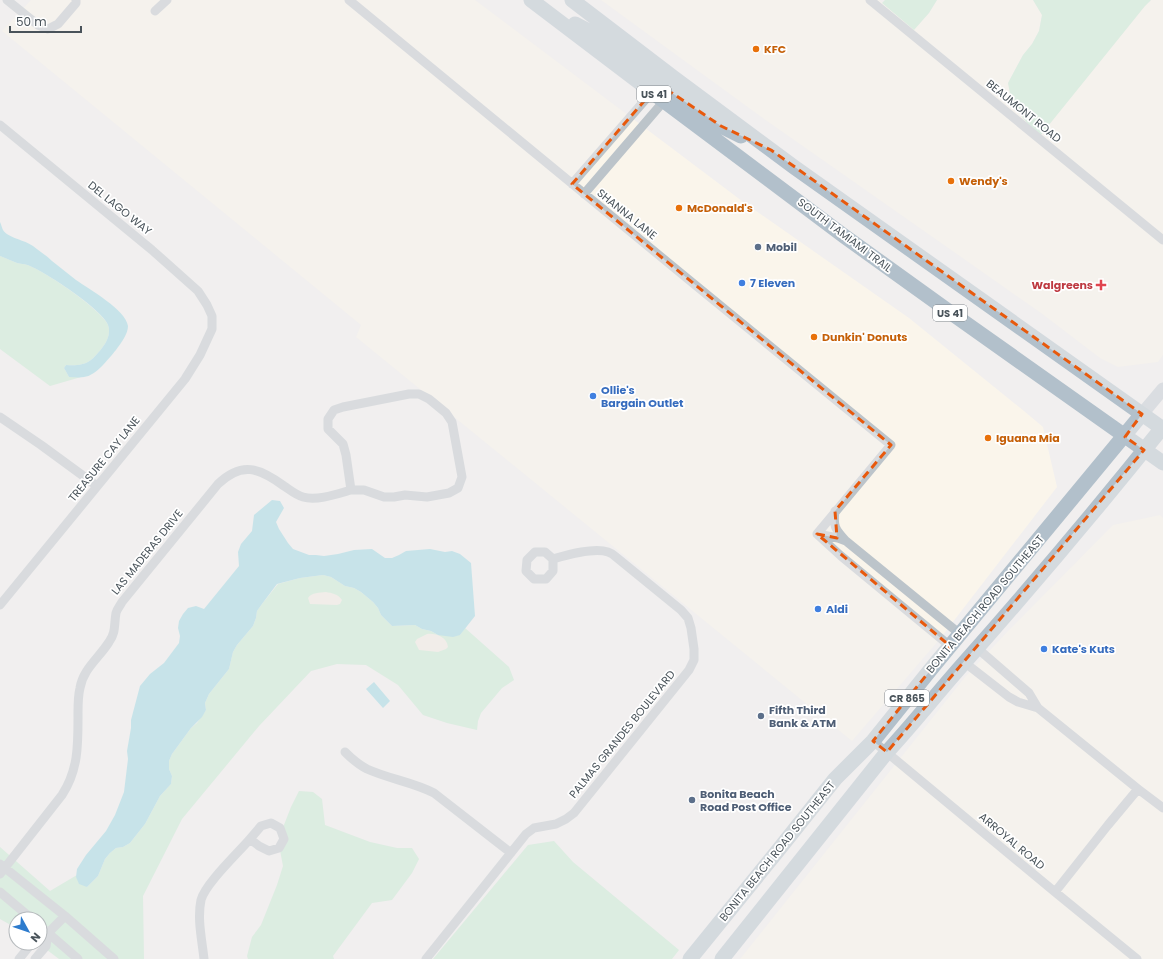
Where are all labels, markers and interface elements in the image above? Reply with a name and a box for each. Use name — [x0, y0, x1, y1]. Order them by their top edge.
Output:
scale bar — [10, 8, 81, 34]
text: 50 m — [16, 13, 47, 30]
place label: KFC — [764, 41, 786, 57]
marker: KFC — [751, 44, 761, 54]
street label: BEAUMONT ROAD — [983, 76, 1065, 146]
road number: US 41 — [637, 86, 671, 102]
place label: Wendy's — [959, 173, 1008, 189]
marker: Wendy's — [946, 176, 956, 186]
street label: DEL LAGO WAY — [85, 177, 156, 239]
street label: SHANNA LANE — [594, 185, 660, 243]
street label: SOUTH TAMIAMI TRAIL — [794, 194, 896, 276]
place label: McDonald's — [687, 200, 753, 216]
marker: McDonald's — [674, 203, 684, 213]
place label: Mobil — [766, 239, 797, 255]
marker: Mobil — [753, 242, 763, 252]
place label: 7 Eleven — [750, 275, 795, 291]
place label: Walgreens — [1031, 277, 1093, 293]
marker: 7 Eleven — [737, 278, 747, 288]
marker: Walgreens — [1096, 280, 1106, 290]
road number: US 41 — [933, 305, 967, 321]
place label: Dunkin' Donuts — [822, 329, 907, 345]
marker: Dunkin' Donuts — [809, 332, 819, 342]
place label: Ollie's Bargain Outlet — [601, 382, 684, 411]
marker: Ollie's Bargain Outlet — [588, 391, 598, 401]
street label: TREASURE CAY LANE — [65, 413, 143, 505]
place label: Iguana Mia — [996, 430, 1060, 446]
marker: Iguana Mia — [983, 433, 993, 443]
street label: LAS MADERAS DRIVE — [108, 506, 186, 598]
street label: BONITA BEACH ROAD SOUTHEAST — [922, 531, 1048, 677]
place label: Aldi — [826, 601, 848, 617]
marker: Aldi — [813, 604, 823, 614]
place label: Kate's Kuts — [1052, 641, 1115, 657]
marker: Kate's Kuts — [1039, 644, 1049, 654]
street label: PALMAS GRANDES BOULEVARD — [565, 666, 679, 801]
road number: CR 865 — [885, 690, 929, 706]
place label: Fifth Third Bank & ATM — [769, 702, 836, 731]
marker: Fifth Third Bank & ATM — [756, 711, 766, 721]
street label: BONITA BEACH ROAD SOUTHEAST — [715, 778, 839, 924]
place label: Bonita Beach Road Post Office — [700, 786, 792, 815]
marker: Bonita Beach Road Post Office — [687, 795, 697, 805]
street label: ARROYAL ROAD — [976, 809, 1049, 873]
north arrow — [8, 911, 48, 951]
text: N — [27, 929, 44, 946]

